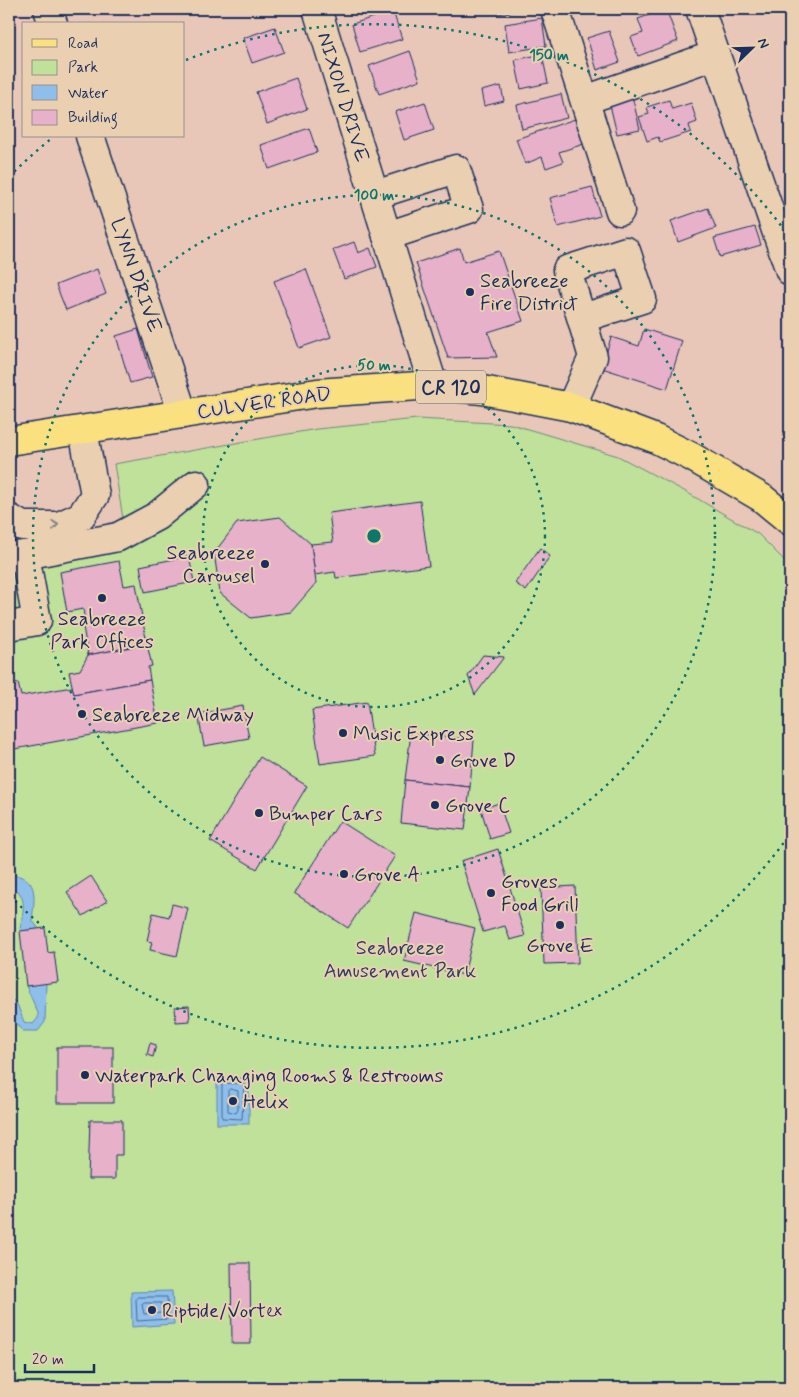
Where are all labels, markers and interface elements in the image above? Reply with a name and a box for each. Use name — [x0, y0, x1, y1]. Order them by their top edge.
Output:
legend — [22, 22, 185, 138]
north arrow — [726, 22, 776, 72]
street label: NIXON DRIVE — [310, 29, 375, 166]
text: Road — [68, 34, 98, 54]
text: N — [753, 36, 773, 51]
text: 150 m — [529, 46, 569, 66]
text: Park — [68, 58, 98, 78]
text: Water — [68, 84, 108, 104]
text: Building — [68, 108, 118, 129]
text: 100 m — [354, 186, 394, 206]
street label: LYNN DRIVE — [103, 215, 168, 336]
place label: Seabreeze Fire District — [480, 268, 578, 318]
marker: Seabreeze Fire District — [464, 286, 476, 298]
text: 50 m — [357, 356, 391, 376]
road number: CR 120 — [416, 371, 486, 404]
street label: CULVER ROAD — [195, 381, 333, 426]
one-way arrow — [52, 520, 60, 531]
centre of rings — [365, 527, 383, 545]
place label: Seabreeze Carousel — [166, 540, 255, 590]
marker: Seabreeze Carousel — [259, 558, 271, 570]
marker: Seabreeze Park Offices — [96, 592, 108, 604]
place label: Seabreeze Park Offices — [50, 606, 154, 656]
place label: Seabreeze Midway — [92, 702, 254, 729]
marker: Seabreeze Midway — [76, 708, 88, 720]
place label: Music Express — [353, 721, 474, 748]
marker: Music Express — [337, 727, 349, 739]
place label: Grove D — [450, 748, 516, 775]
marker: Grove D — [434, 754, 446, 766]
place label: Grove C — [445, 793, 510, 820]
marker: Grove C — [429, 799, 441, 811]
place label: Bumper Cars — [269, 801, 383, 828]
marker: Bumper Cars — [253, 807, 265, 819]
place label: Grove A — [354, 862, 420, 889]
marker: Grove A — [338, 868, 350, 880]
place label: Groves Food Grill — [501, 869, 578, 919]
marker: Groves Food Grill — [485, 887, 497, 899]
marker: Grove E — [554, 919, 566, 931]
place label: Grove E — [526, 933, 594, 960]
park label: Seabreeze Amusement Park — [324, 935, 476, 985]
place label: Waterpark Changing Rooms & Restrooms — [95, 1063, 443, 1091]
marker: Waterpark Changing Rooms & Restrooms — [79, 1069, 91, 1081]
place label: Helix — [243, 1089, 289, 1116]
marker: Helix — [227, 1095, 239, 1107]
place label: Riptide/Vortex — [162, 1298, 282, 1325]
marker: Riptide/Vortex — [146, 1304, 158, 1316]
scale bar — [25, 1342, 94, 1374]
text: 20 m — [32, 1350, 64, 1370]

